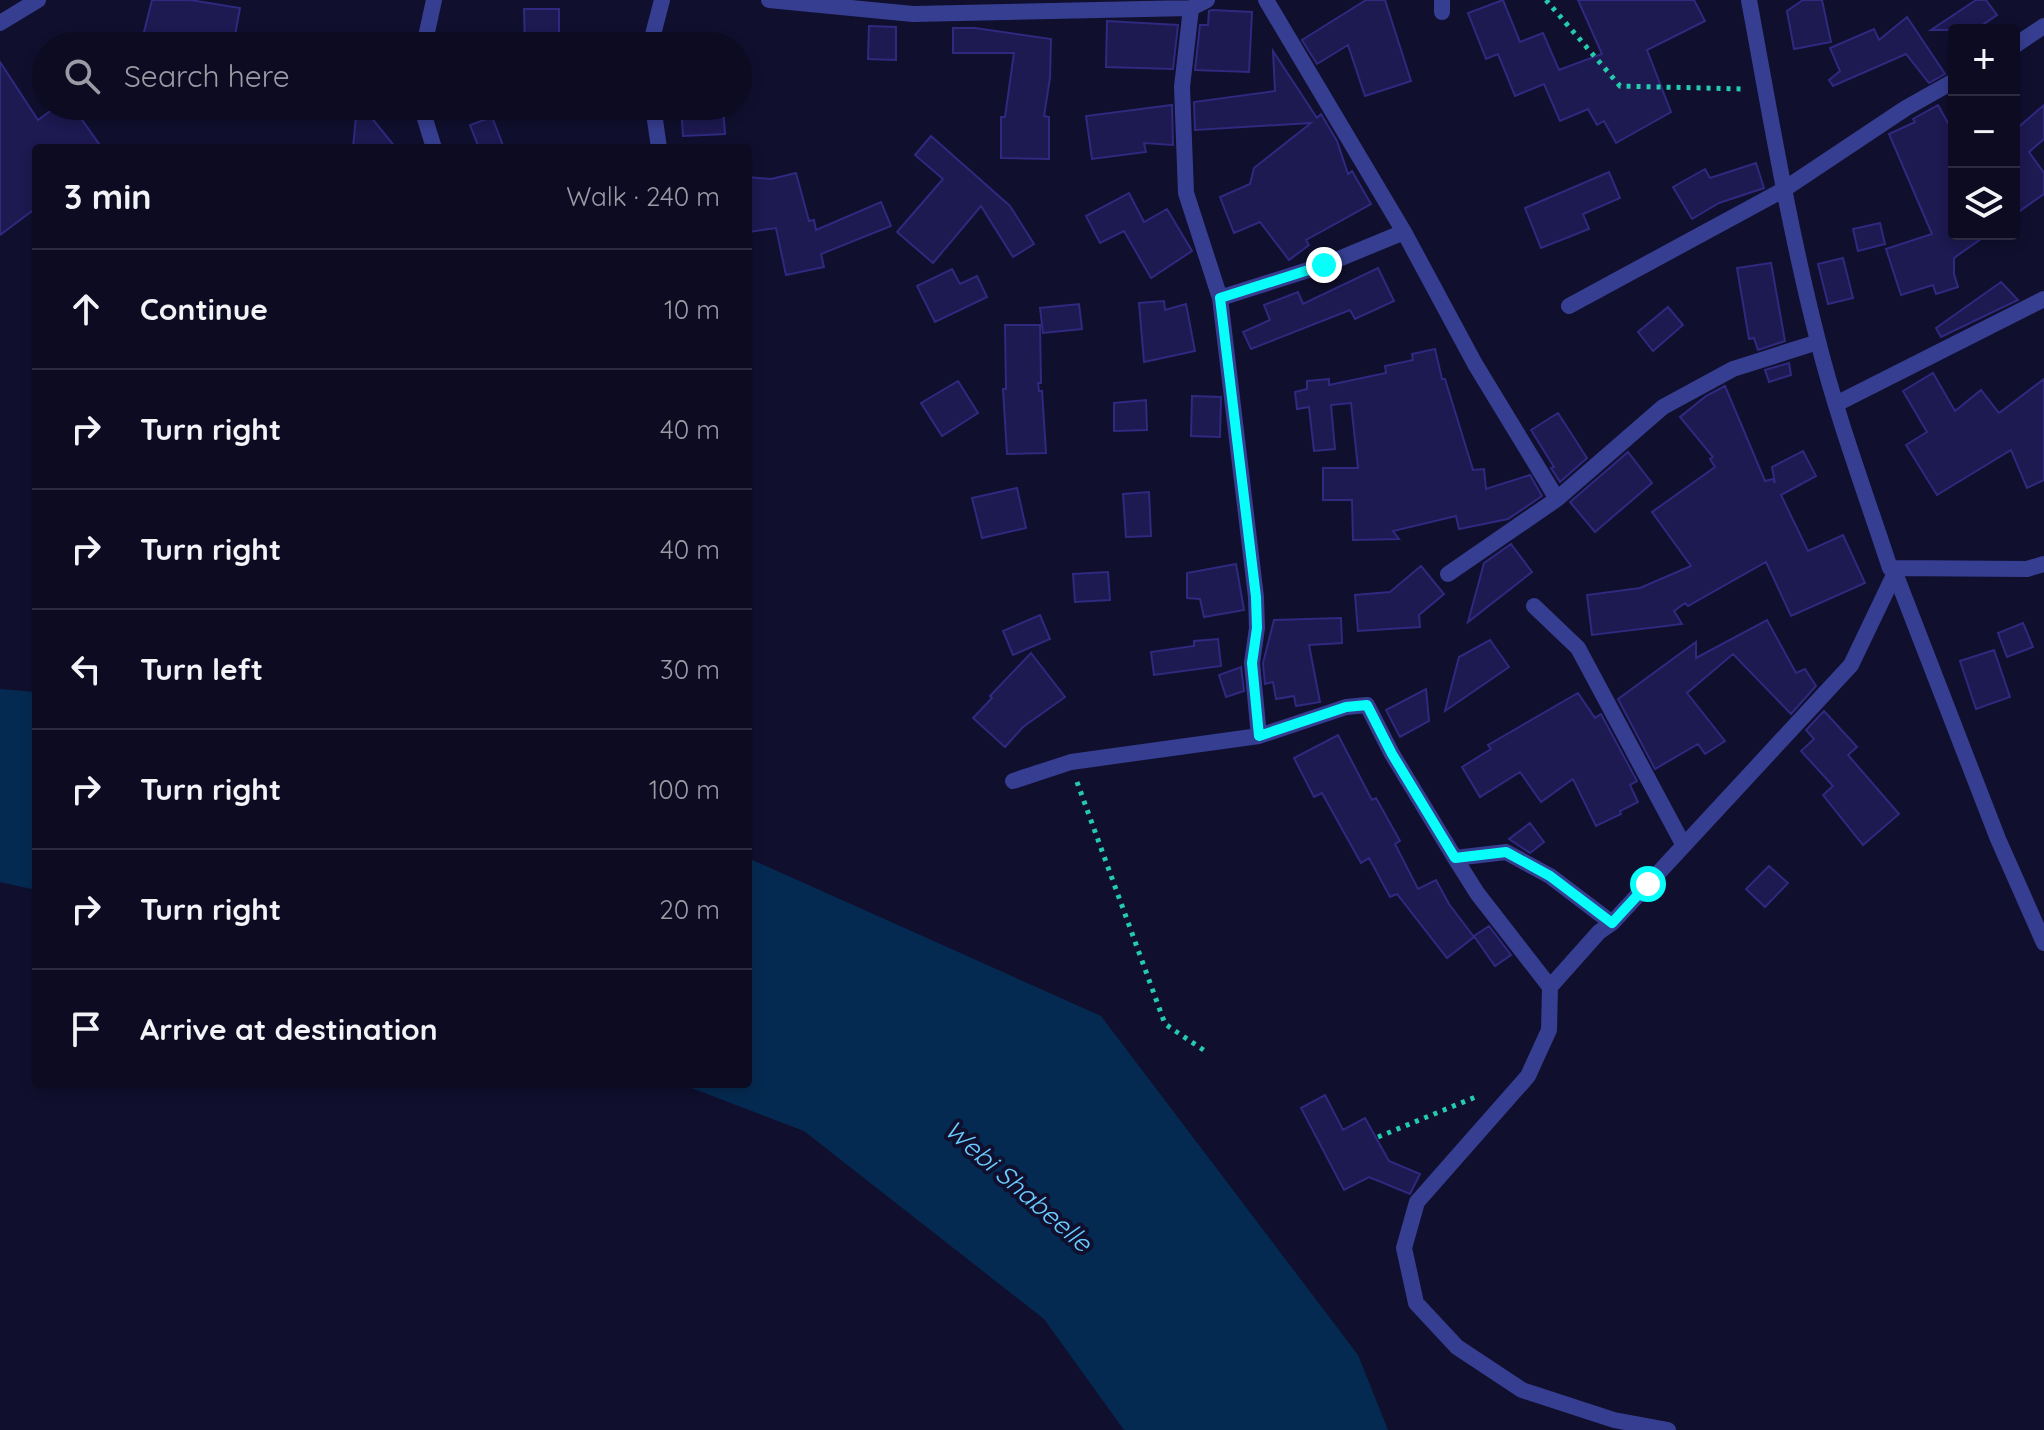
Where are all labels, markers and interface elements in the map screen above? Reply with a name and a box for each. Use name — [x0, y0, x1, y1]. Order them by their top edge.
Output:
map controls — [1948, 24, 2020, 240]
button: + — [1948, 24, 2020, 96]
search box — [32, 32, 752, 120]
icon: search — [60, 54, 104, 98]
text: Search here — [124, 57, 290, 95]
button: − — [1948, 96, 2020, 168]
button: layers — [1948, 168, 2020, 240]
text: 3 min — [64, 175, 151, 218]
text: Walk · 240 m — [566, 180, 720, 213]
route end — [1306, 247, 1342, 283]
icon: ahead — [64, 287, 108, 331]
text: Continue — [140, 290, 268, 328]
text: 10 m — [664, 293, 720, 326]
icon: right — [64, 407, 108, 451]
text: Turn right — [140, 410, 281, 448]
text: 40 m — [660, 413, 720, 446]
icon: right — [64, 527, 108, 571]
text: Turn right — [140, 530, 281, 568]
text: 40 m — [660, 533, 720, 566]
icon: left — [64, 647, 108, 691]
text: Turn left — [140, 650, 263, 688]
text: 30 m — [660, 653, 720, 686]
icon: right — [64, 767, 108, 811]
text: Turn right — [140, 770, 281, 808]
text: 100 m — [649, 773, 720, 806]
route start — [1630, 866, 1666, 902]
icon: right — [64, 887, 108, 931]
text: Turn right — [140, 890, 281, 928]
text: 20 m — [659, 893, 720, 926]
icon: arrive — [64, 1007, 108, 1051]
text: Arrive at destination — [140, 1010, 438, 1048]
water label: Webi Shabeelle — [938, 1113, 1100, 1259]

